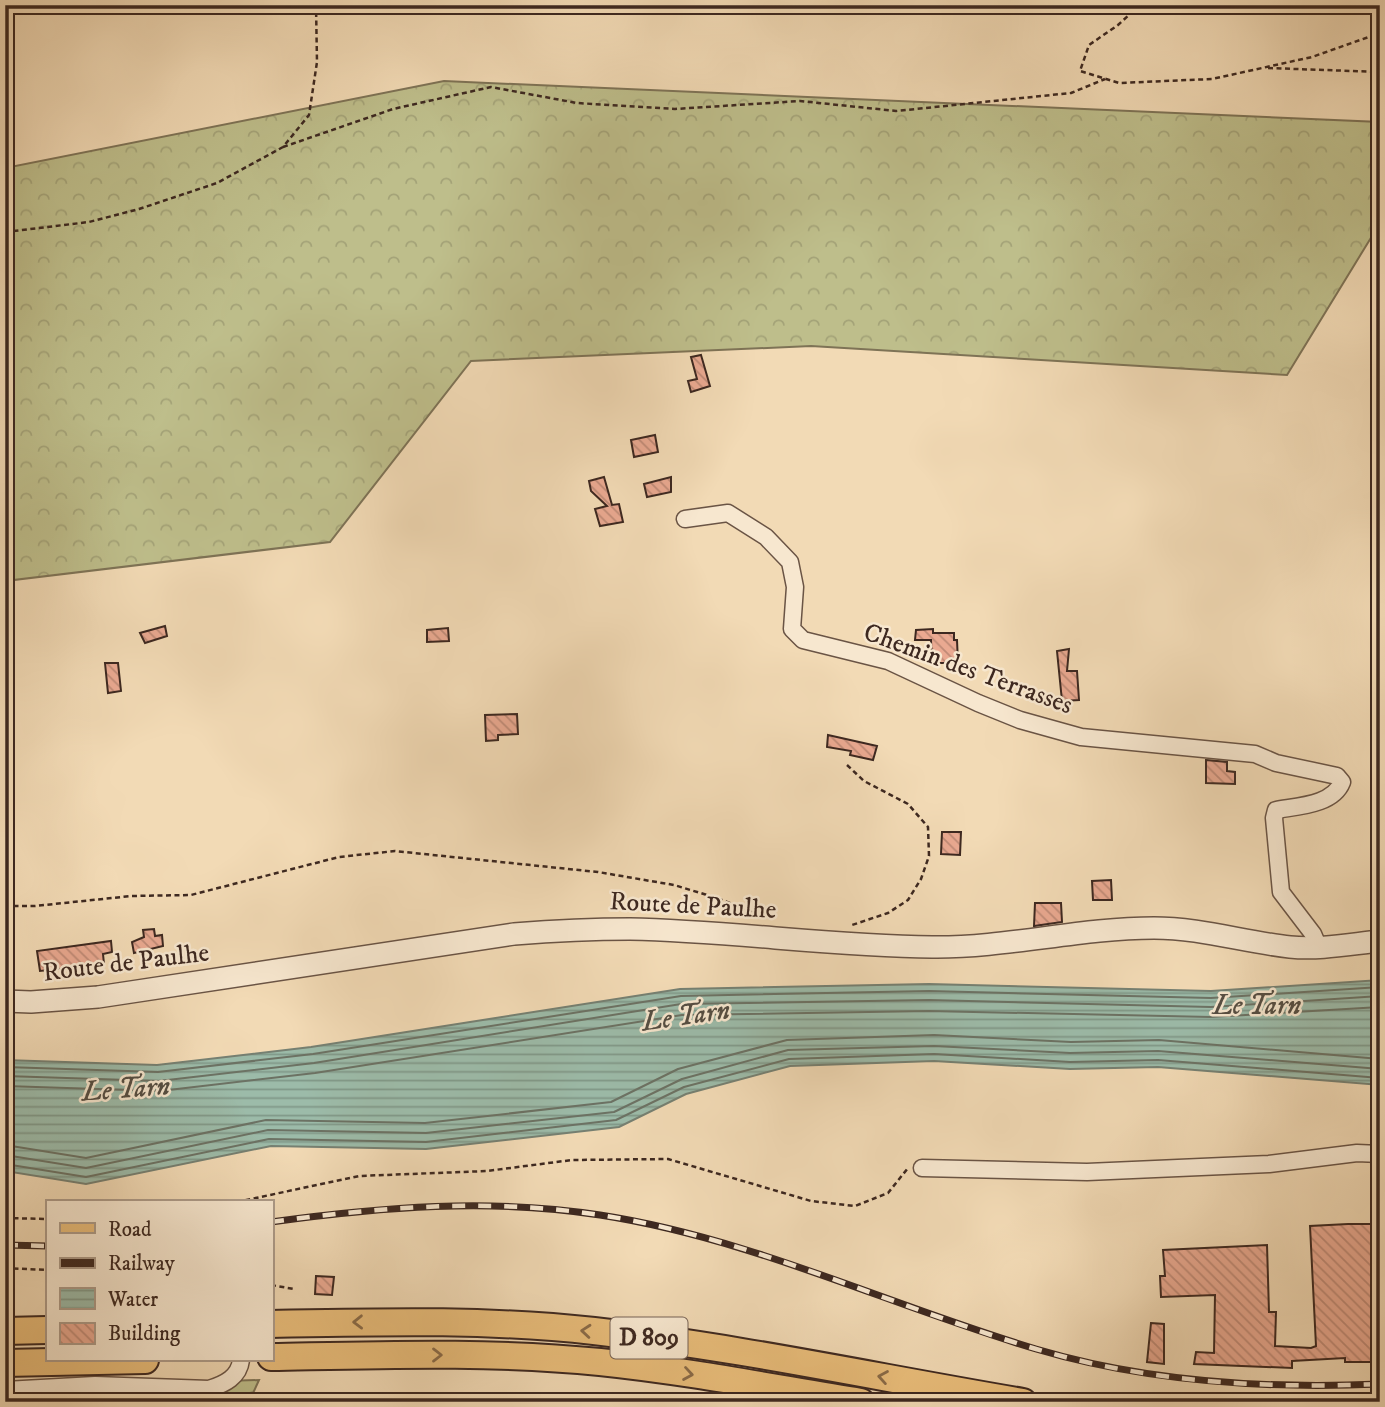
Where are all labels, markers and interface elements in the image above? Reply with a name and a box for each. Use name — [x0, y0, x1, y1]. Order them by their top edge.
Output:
street label: Chemin des Terrasses — [859, 616, 1077, 722]
street label: Route de Paulhe — [609, 885, 777, 927]
street label: Route de Paulhe — [41, 936, 211, 990]
water label: Le Tarn — [1211, 988, 1301, 1023]
water label: Le Tarn — [638, 993, 732, 1040]
water label: Le Tarn — [79, 1068, 171, 1110]
legend — [46, 1200, 273, 1362]
text: Road — [108, 1217, 152, 1243]
text: Railway — [108, 1251, 176, 1277]
text: Water — [107, 1287, 158, 1313]
one-way arrow — [353, 1315, 364, 1330]
road number: D 809 — [610, 1318, 688, 1358]
text: Building — [108, 1321, 181, 1347]
one-way arrow — [580, 1324, 591, 1339]
one-way arrow — [433, 1347, 443, 1363]
one-way arrow — [683, 1366, 694, 1381]
one-way arrow — [877, 1370, 889, 1385]

